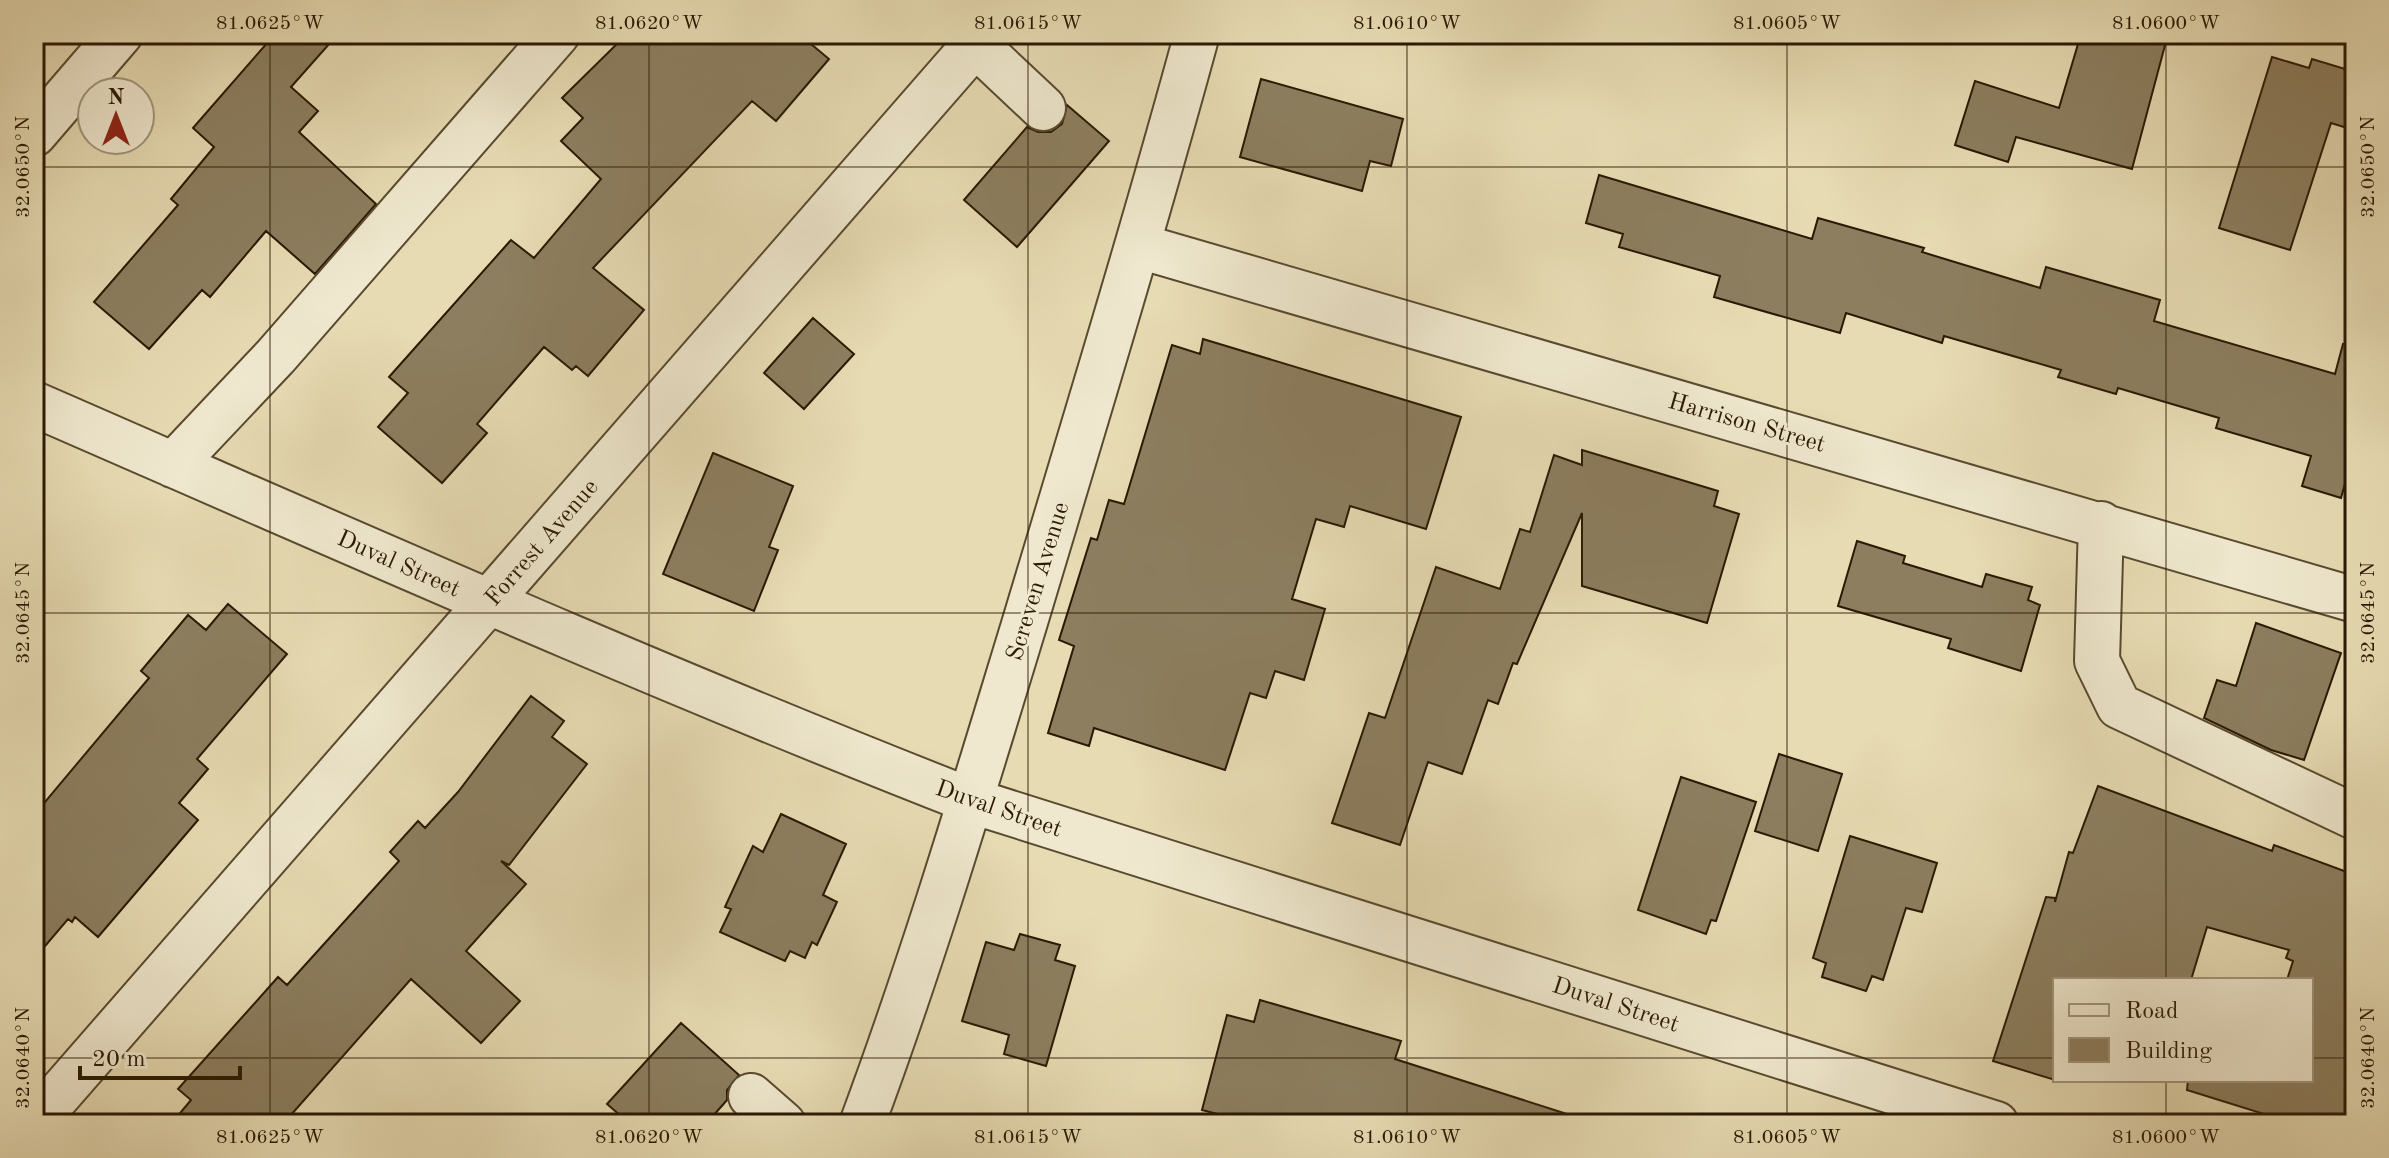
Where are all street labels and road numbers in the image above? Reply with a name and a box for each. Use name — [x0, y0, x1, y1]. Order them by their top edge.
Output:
street label: Harrison Street — [1665, 390, 1828, 458]
street label: Forrest Avenue — [481, 475, 604, 611]
street label: Screven Avenue — [1003, 499, 1074, 664]
street label: Duval Street — [333, 527, 463, 603]
street label: Duval Street — [932, 777, 1065, 843]
street label: Duval Street — [1549, 974, 1682, 1038]

